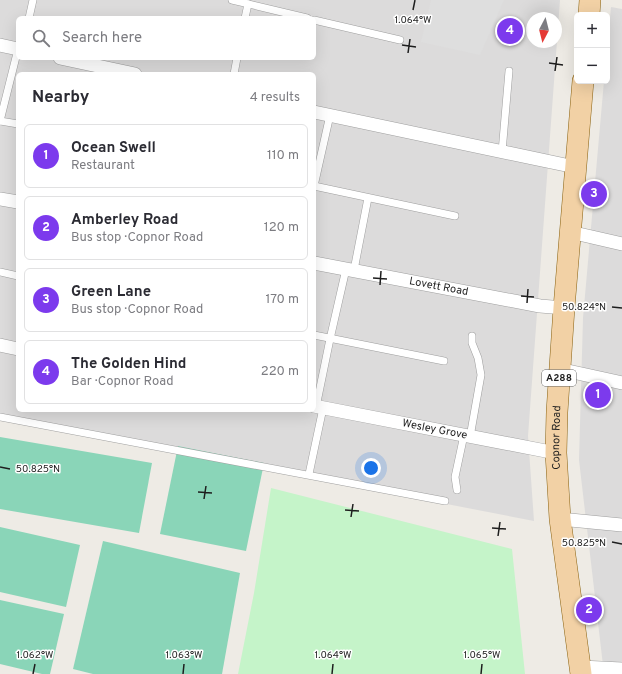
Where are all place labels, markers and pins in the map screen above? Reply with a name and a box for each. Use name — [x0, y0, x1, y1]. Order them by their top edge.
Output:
pin: 4 — [497, 16, 523, 46]
pin: 3 — [581, 179, 607, 209]
pin: 1 — [585, 380, 611, 410]
pin: 2 — [576, 595, 602, 625]

